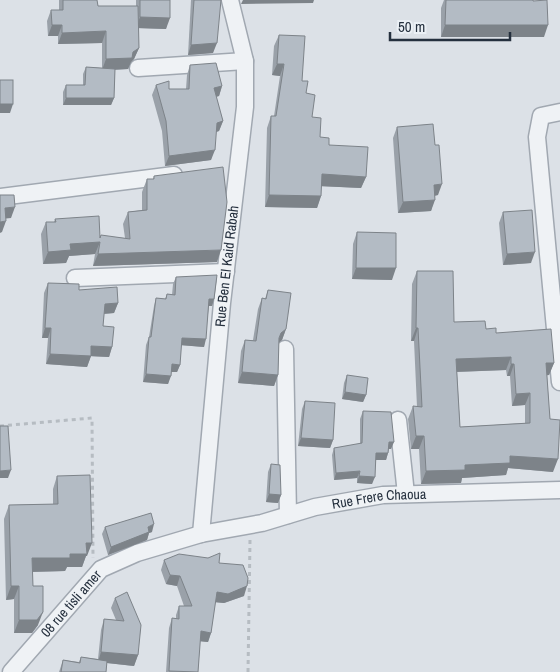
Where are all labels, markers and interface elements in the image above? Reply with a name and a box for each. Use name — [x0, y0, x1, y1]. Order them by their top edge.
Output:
scale bar — [390, 10, 510, 42]
text: 50 m — [398, 16, 425, 37]
street label: Rue Ben El Kaid Rabah — [211, 205, 242, 328]
street label: Rue Frere Chaoua — [330, 485, 427, 513]
street label: 08 rue tisli amer — [37, 566, 105, 641]

